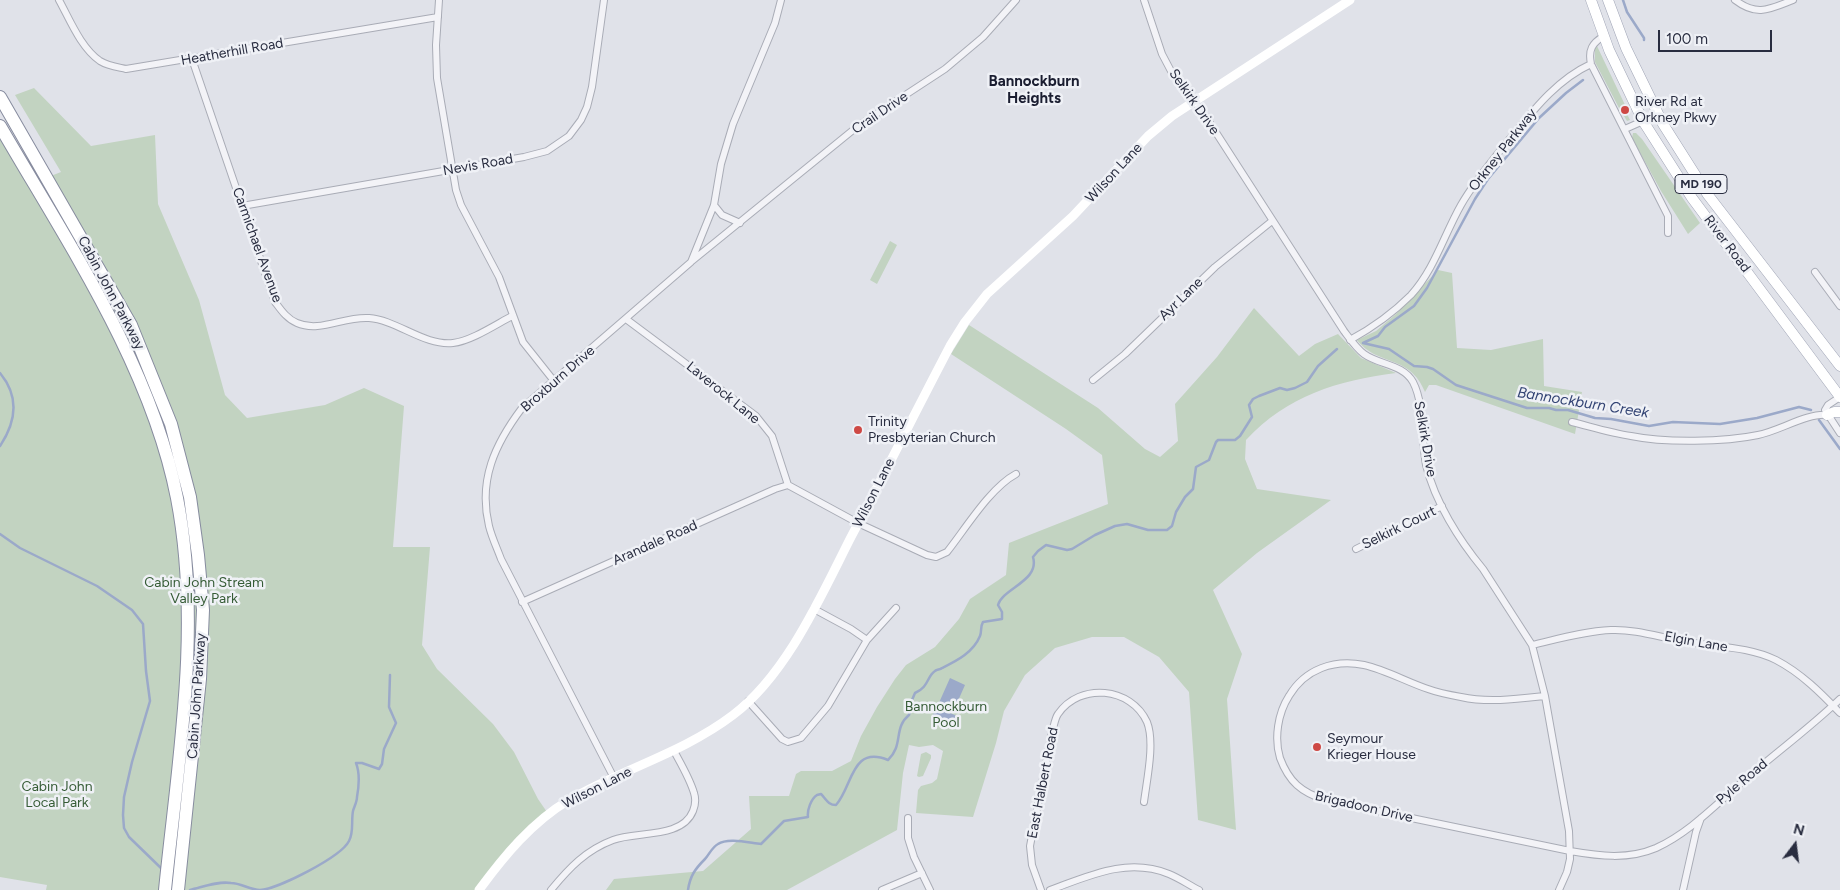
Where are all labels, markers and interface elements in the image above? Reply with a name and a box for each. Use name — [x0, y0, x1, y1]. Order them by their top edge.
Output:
scale bar — [1660, 20, 1774, 52]
text: 100 m — [1666, 30, 1708, 48]
street label: Heatherhill Road — [179, 35, 285, 69]
street label: Selkirk Drive — [1165, 66, 1223, 138]
district label: Bannockburn Heights — [989, 73, 1079, 108]
street label: Crail Drive — [849, 88, 911, 138]
place label: River Rd at Orkney Pkwy — [1635, 94, 1717, 126]
marker: River Rd at Orkney Pkwy — [1619, 104, 1631, 116]
street label: Orkney Parkway — [1466, 105, 1540, 195]
street label: Wilson Lane — [1082, 140, 1146, 206]
street label: Nevis Road — [442, 151, 514, 179]
road number: MD 190 — [1675, 174, 1727, 193]
street label: Carmichael Avenue — [228, 185, 286, 305]
street label: River Road — [1700, 212, 1754, 276]
street label: Cabin John Parkway — [74, 233, 148, 353]
street label: Ayr Lane — [1155, 274, 1207, 324]
street label: Broxburn Drive — [518, 342, 598, 416]
street label: Laverock Lane — [683, 358, 763, 428]
water label: Bannockburn Creek — [1516, 384, 1650, 422]
street label: Selkirk Drive — [1410, 400, 1440, 478]
place label: Trinity Presbyterian Church — [868, 414, 995, 447]
marker: Trinity Presbyterian Church — [852, 424, 864, 436]
street label: Wilson Lane — [849, 456, 899, 530]
street label: Selkirk Court — [1359, 503, 1439, 553]
street label: Arandale Road — [610, 517, 700, 569]
park label: Cabin John Stream Valley Park — [144, 575, 264, 608]
street label: Elgin Lane — [1663, 628, 1729, 656]
street label: Cabin John Parkway — [184, 632, 210, 760]
park label: Bannockburn Pool — [905, 699, 987, 732]
street label: East Halbert Road — [1024, 726, 1062, 840]
place label: Seymour Krieger House — [1327, 731, 1416, 764]
marker: Seymour Krieger House — [1311, 741, 1323, 753]
street label: Pyle Road — [1713, 756, 1771, 808]
street label: Wilson Lane — [560, 763, 634, 813]
park label: Cabin John Local Park — [22, 779, 92, 812]
street label: Brigadoon Drive — [1313, 788, 1415, 826]
north arrow — [1770, 820, 1820, 870]
text: N — [1792, 820, 1806, 840]

